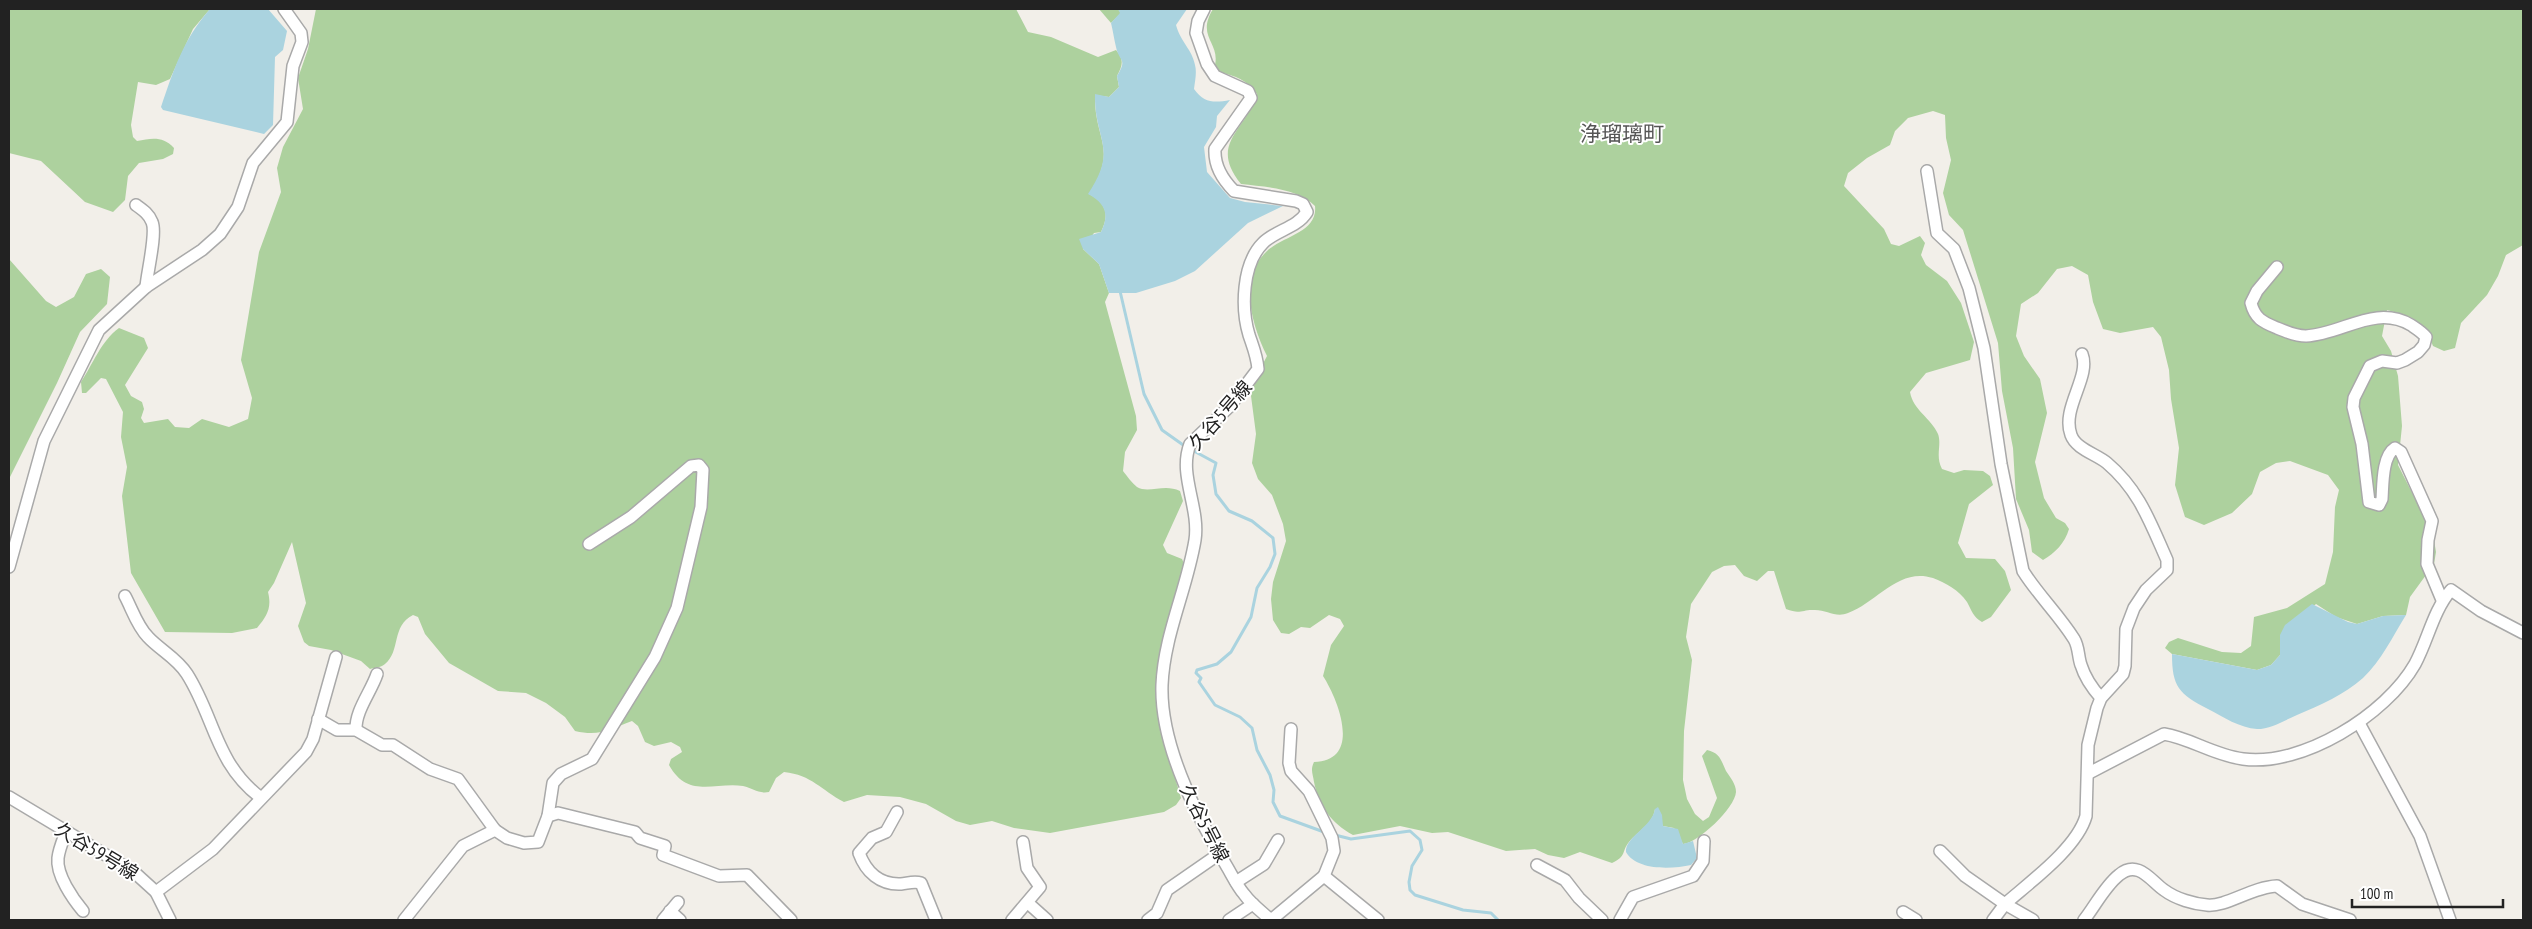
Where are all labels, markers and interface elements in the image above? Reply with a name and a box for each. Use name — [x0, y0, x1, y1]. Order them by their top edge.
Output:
district label: 浄瑠璃町 — [1580, 120, 1664, 147]
street label: 久谷5号線 — [1183, 375, 1257, 455]
street label: 久谷5号線 — [1175, 780, 1235, 866]
street label: 久谷59号線 — [51, 817, 143, 885]
scale bar — [2352, 876, 2503, 908]
text: 100 m — [2360, 884, 2393, 903]

